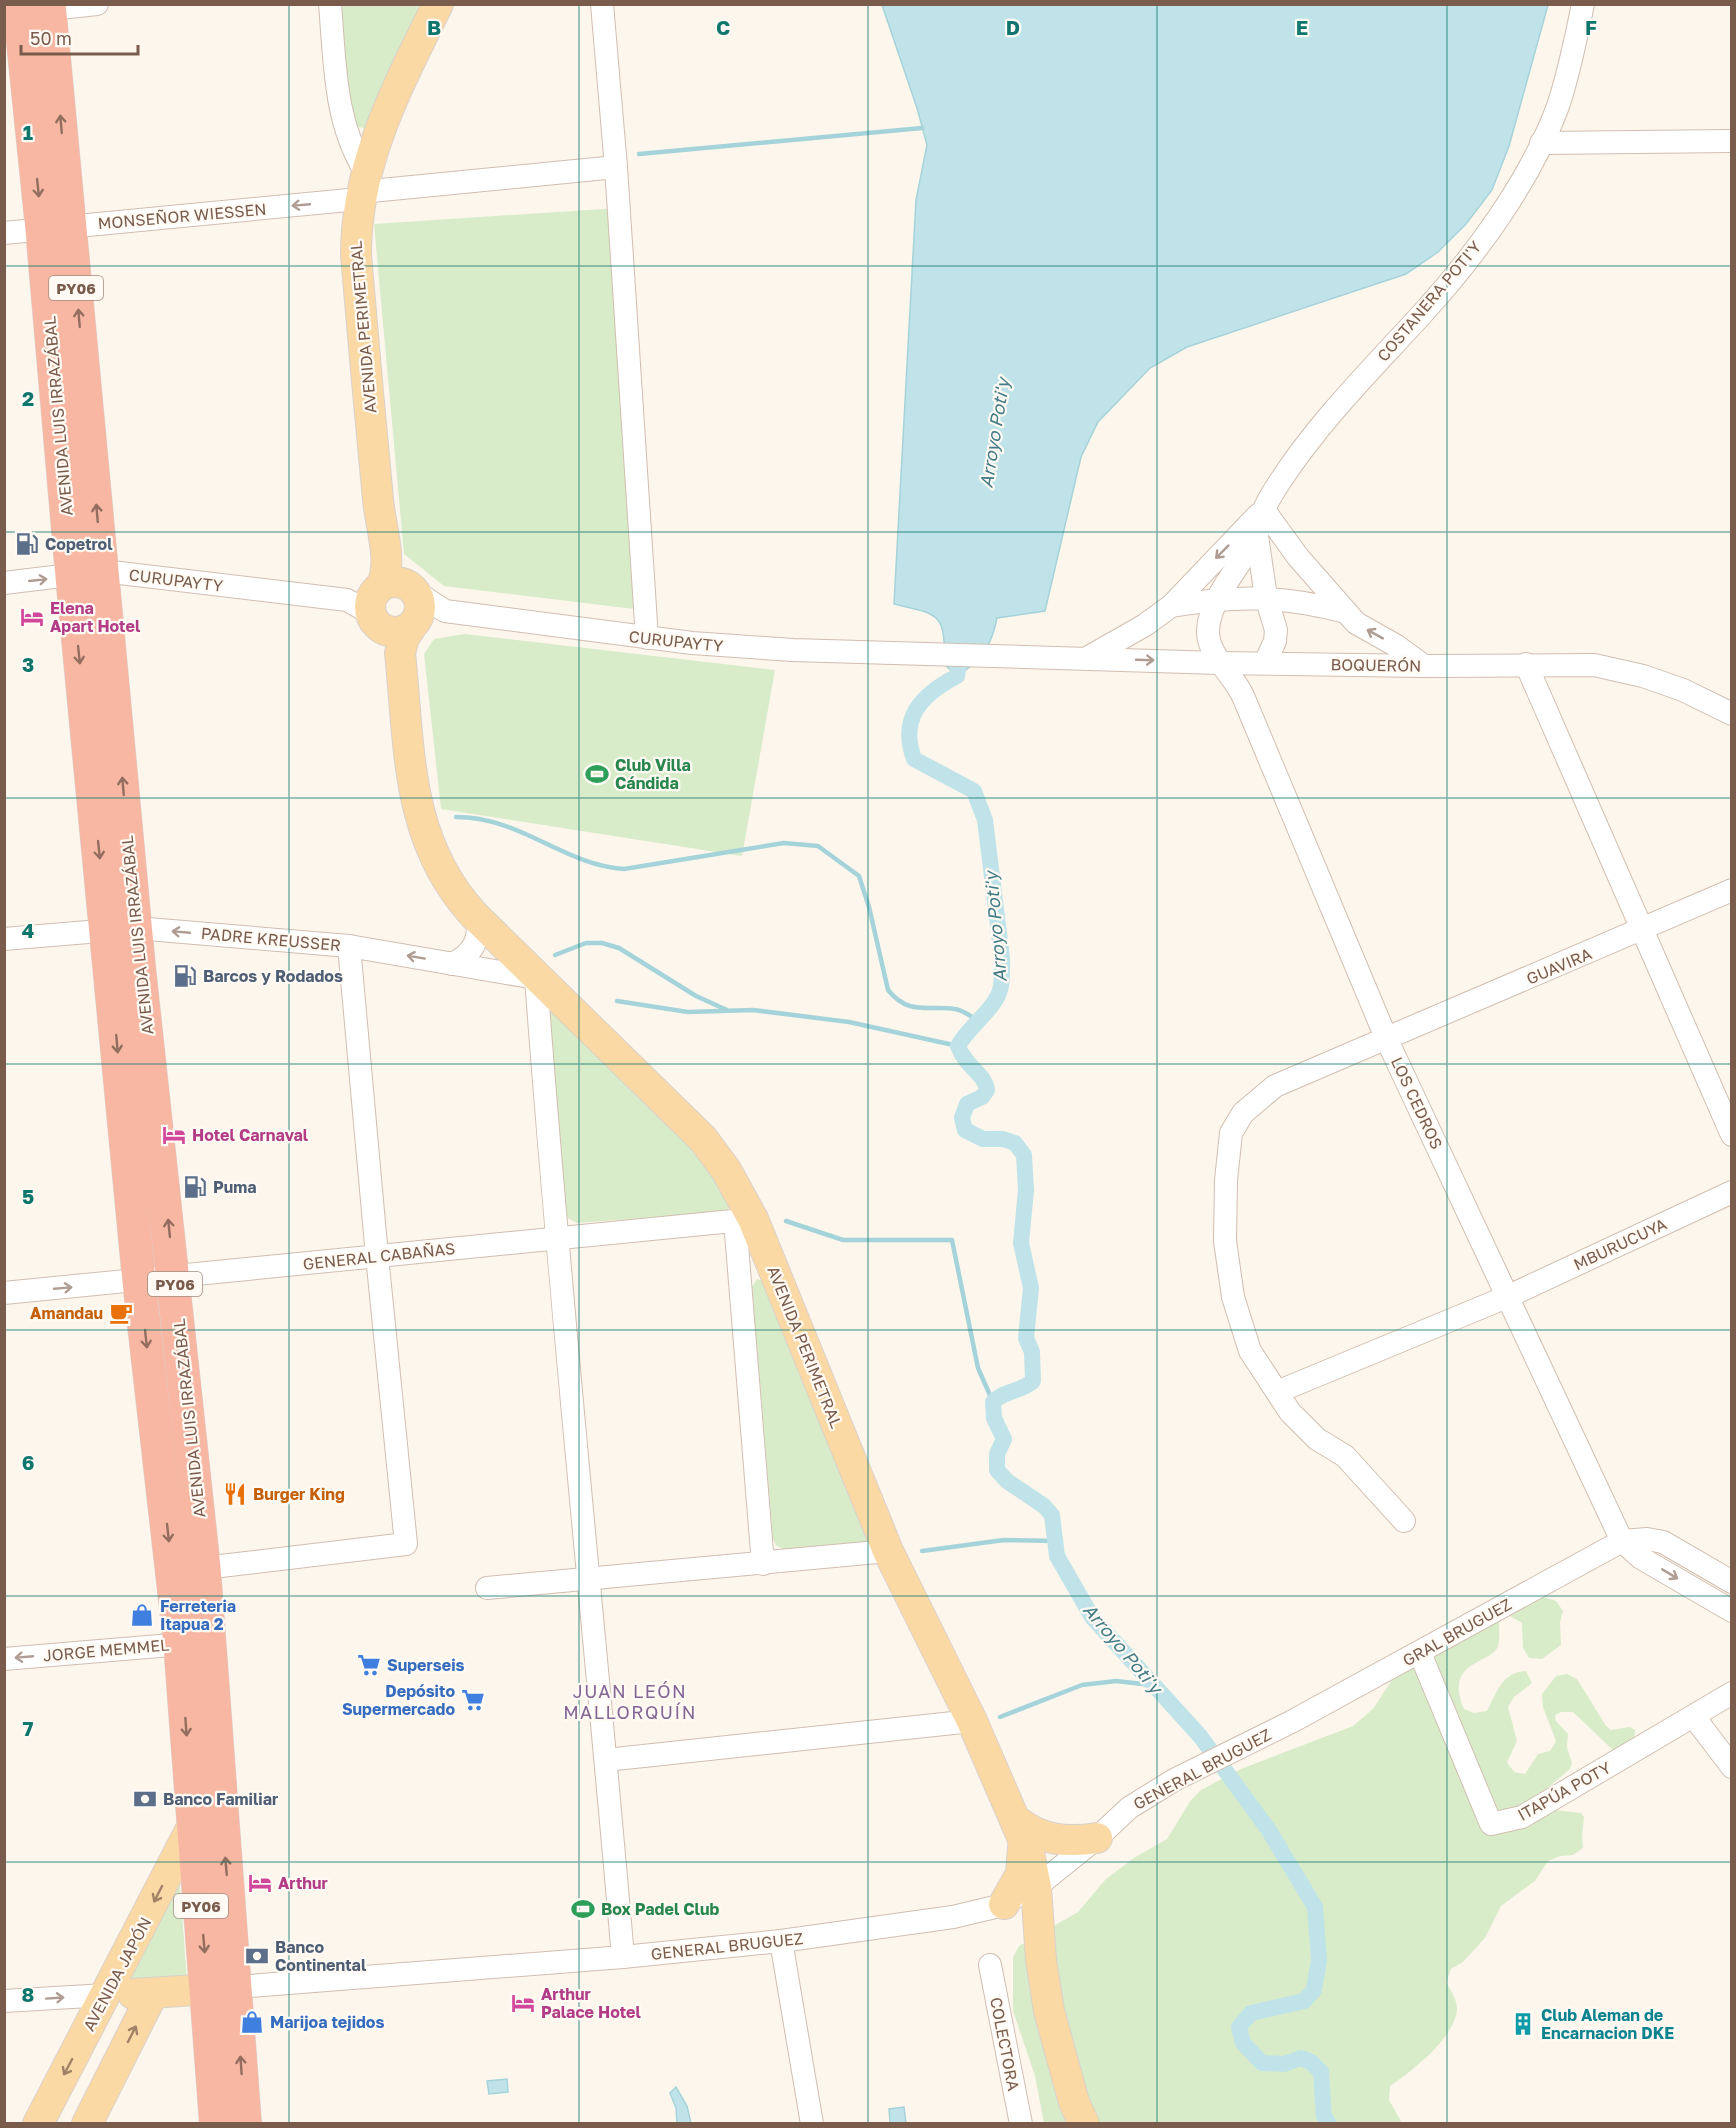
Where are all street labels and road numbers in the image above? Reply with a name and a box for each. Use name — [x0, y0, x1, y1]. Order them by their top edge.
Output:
street label: MONSEÑOR WIESSEN — [97, 199, 267, 233]
street label: COSTANERA POTI'Y — [1373, 236, 1486, 365]
street label: AVENIDA PERIMETRAL — [345, 240, 381, 414]
road number: PY06 — [49, 276, 103, 300]
street label: AVENIDA LUIS IRRAZÁBAL — [39, 315, 77, 517]
street label: CURUPAYTY — [128, 564, 225, 596]
street label: CURUPAYTY — [628, 626, 725, 656]
street label: BOQUERÓN — [1331, 654, 1421, 676]
street label: AVENIDA LUIS IRRAZÁBAL — [117, 834, 157, 1036]
street label: PADRE KREUSSER — [200, 923, 342, 955]
street label: GUAVIRA — [1523, 943, 1595, 989]
street label: LOS CEDROS — [1387, 1054, 1447, 1152]
street label: MBURUCUYA — [1570, 1214, 1670, 1274]
street label: GENERAL CABAÑAS — [302, 1238, 456, 1274]
street label: AVENIDA PERIMETRAL — [763, 1263, 847, 1431]
road number: PY06 — [148, 1272, 202, 1296]
street label: AVENIDA LUIS IRRAZÁBAL — [169, 1317, 209, 1519]
street label: GRAL BRUGUEZ — [1399, 1594, 1515, 1670]
street label: JORGE MEMMEL — [42, 1635, 170, 1665]
street label: GENERAL BRUGUEZ — [1130, 1724, 1274, 1814]
street label: ITAPÚA POTY — [1514, 1757, 1615, 1825]
road number: PY06 — [174, 1894, 228, 1918]
street label: AVENIDA JAPÓN — [79, 1914, 155, 2034]
street label: GENERAL BRUGUEZ — [650, 1928, 804, 1964]
street label: COLECTORA — [986, 1995, 1024, 2093]

